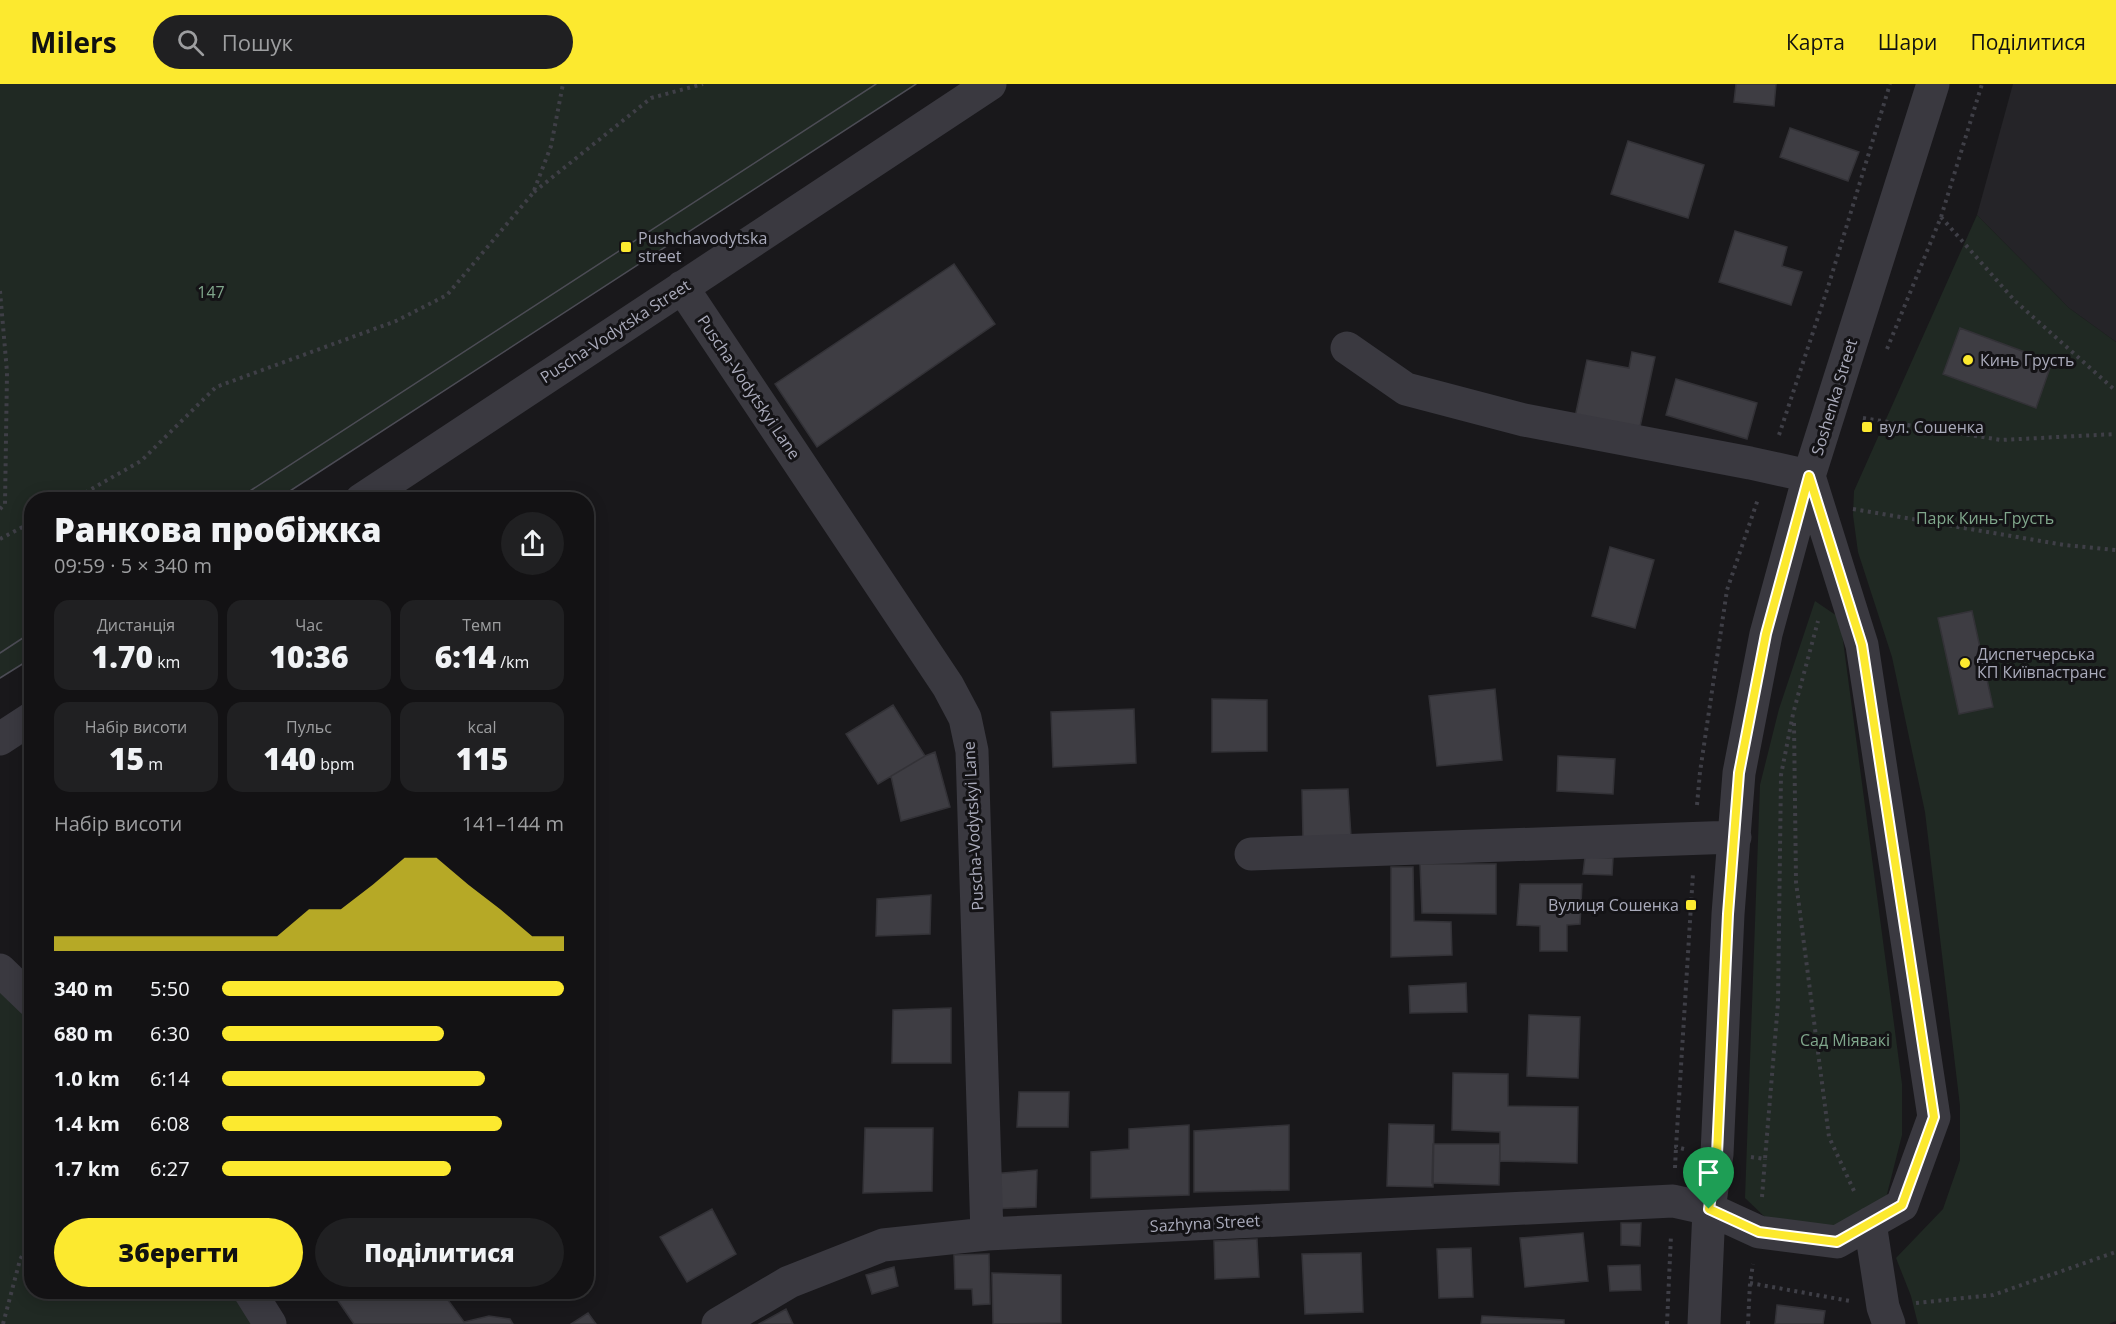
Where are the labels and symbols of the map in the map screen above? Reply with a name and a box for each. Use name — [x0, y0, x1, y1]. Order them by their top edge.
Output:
place label: Pushchavodytska street — [638, 227, 767, 267]
marker: Pushchavodytska street — [619, 240, 633, 254]
street label: Puscha-Vodytska Street — [536, 274, 695, 388]
park label: 147 — [197, 281, 225, 303]
street label: Puscha-Vodytskyi Lane — [692, 311, 806, 463]
street label: Soshenka Street — [1806, 336, 1862, 458]
place label: Кинь Грусть — [1980, 349, 2074, 371]
marker: Кинь Грусть — [1961, 353, 1975, 367]
place label: вул. Сошенка — [1879, 416, 1984, 438]
marker: вул. Сошенка — [1860, 420, 1874, 434]
park label: Парк Кинь-Грусть — [1916, 507, 2054, 529]
place label: Диспетчерська КП Київпастранс — [1977, 643, 2107, 683]
marker: Диспетчерська КП Київпастранс — [1958, 656, 1972, 670]
street label: Puscha-Vodytskyi Lane — [958, 741, 988, 911]
place label: Вулиця Сошенка — [1548, 894, 1679, 916]
marker: Вулиця Сошенка — [1684, 898, 1698, 912]
park label: Сад Міявакі — [1800, 1029, 1890, 1051]
pin — [1683, 1147, 1734, 1209]
street label: Sazhyna Street — [1149, 1209, 1261, 1237]

